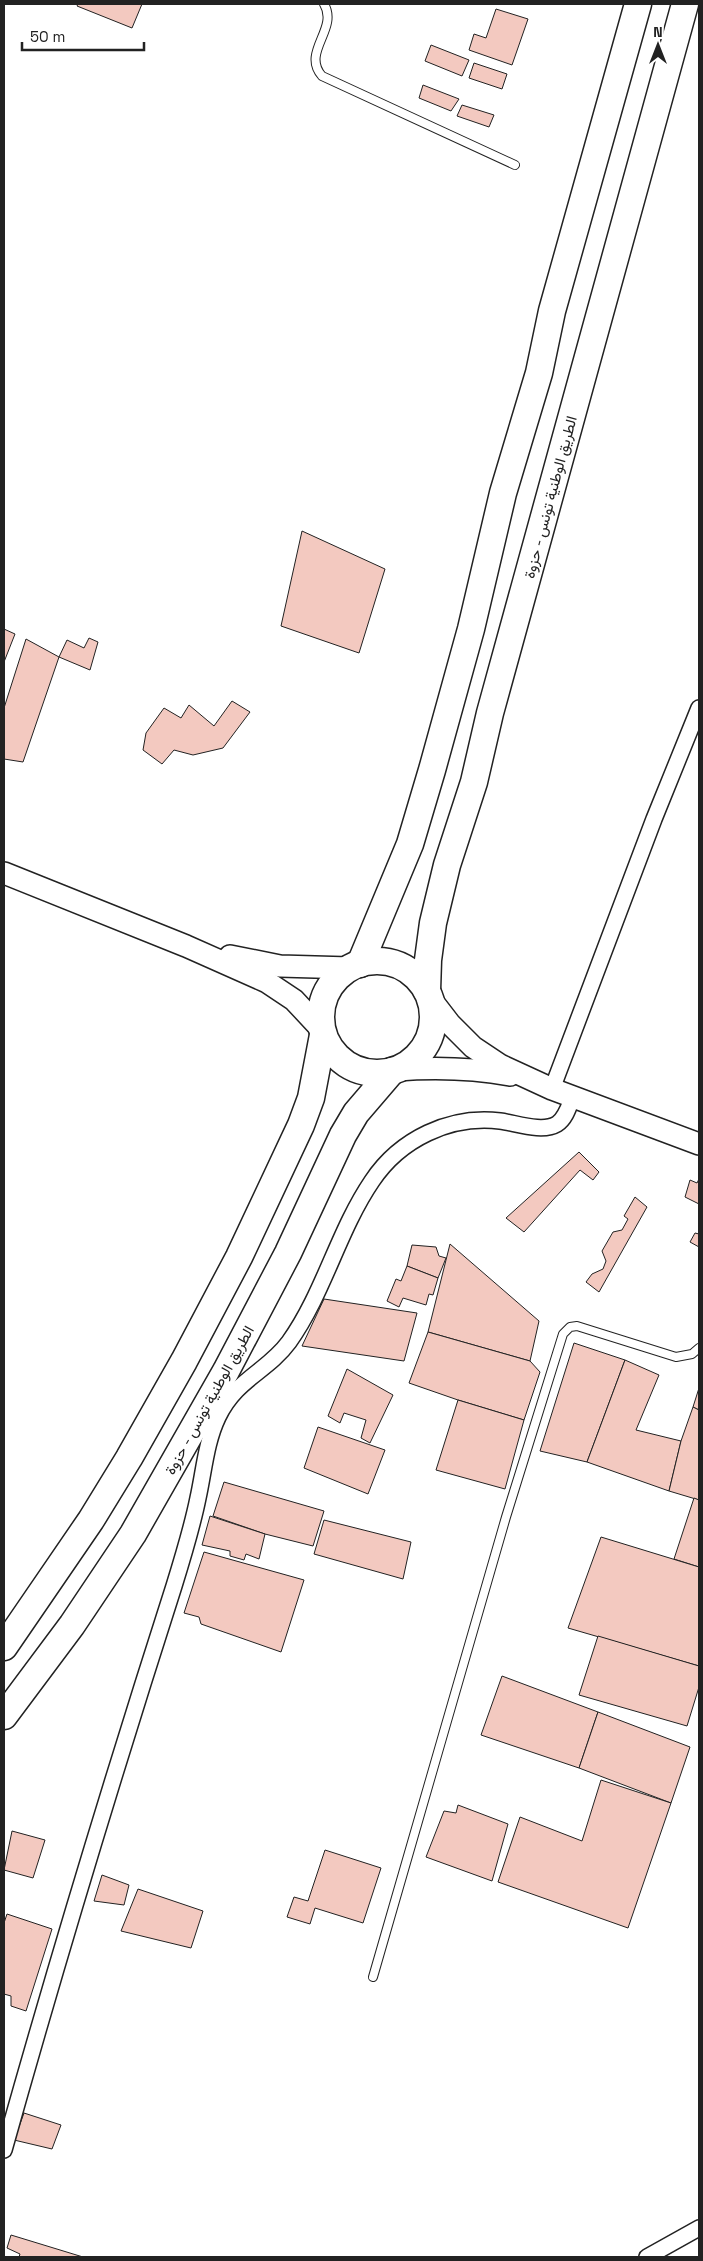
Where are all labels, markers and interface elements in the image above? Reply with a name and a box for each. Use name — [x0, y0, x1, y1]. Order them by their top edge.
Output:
scale bar — [22, 20, 145, 52]
north arrow — [633, 20, 683, 70]
text: N — [653, 23, 663, 41]
text: 50 m — [30, 27, 65, 46]
street label: الطريق الوطنية تونس - حزوة — [519, 414, 582, 580]
street label: الطريق الوطنية تونس - حزوة — [160, 1322, 259, 1478]

